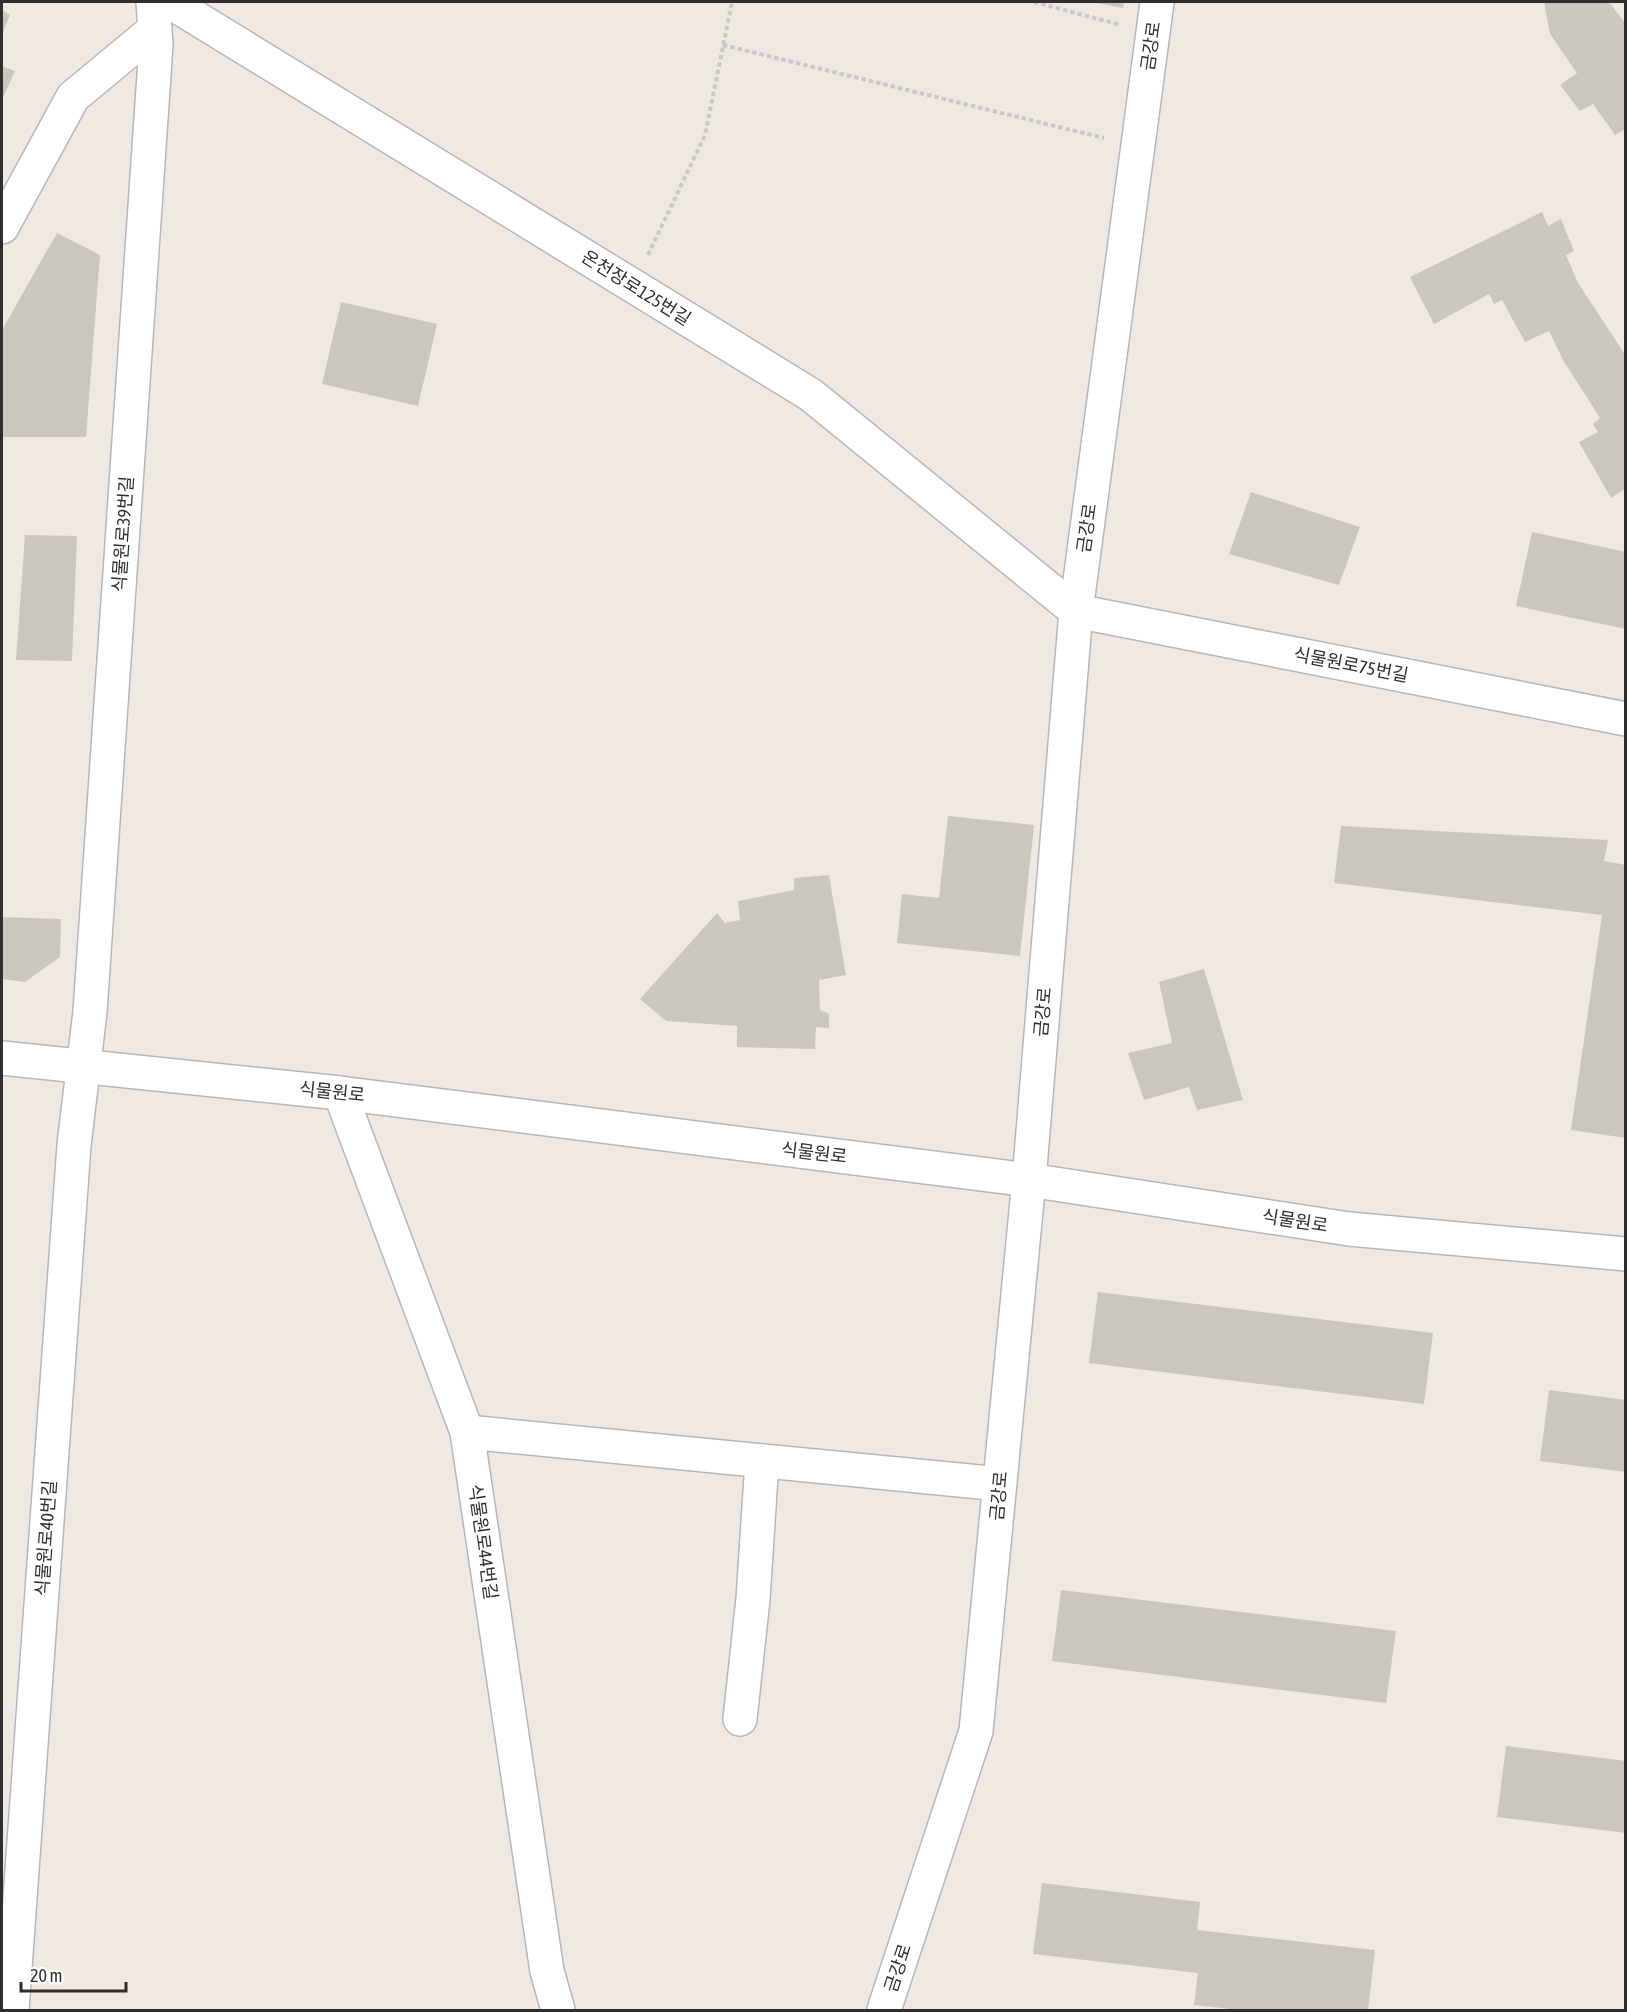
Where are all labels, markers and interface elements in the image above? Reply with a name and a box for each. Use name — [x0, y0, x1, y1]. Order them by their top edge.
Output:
street label: 금강로 — [1137, 20, 1164, 72]
street label: 온천장로125번길 — [578, 246, 695, 330]
street label: 식물원로39번길 — [108, 475, 137, 593]
street label: 금강로 — [1073, 502, 1100, 554]
street label: 식물원로75번길 — [1292, 643, 1410, 686]
street label: 금강로 — [1030, 986, 1055, 1038]
street label: 식물원로 — [298, 1078, 366, 1105]
street label: 식물원로 — [780, 1138, 848, 1167]
street label: 식물원로 — [1261, 1205, 1329, 1236]
street label: 금강로 — [986, 1470, 1011, 1522]
street label: 식물원로40번길 — [31, 1479, 60, 1597]
street label: 식물원로44번길 — [465, 1483, 502, 1601]
street label: 금강로 — [880, 1941, 915, 1995]
scale bar — [21, 1955, 126, 1993]
text: 20 m — [30, 1965, 62, 1986]

